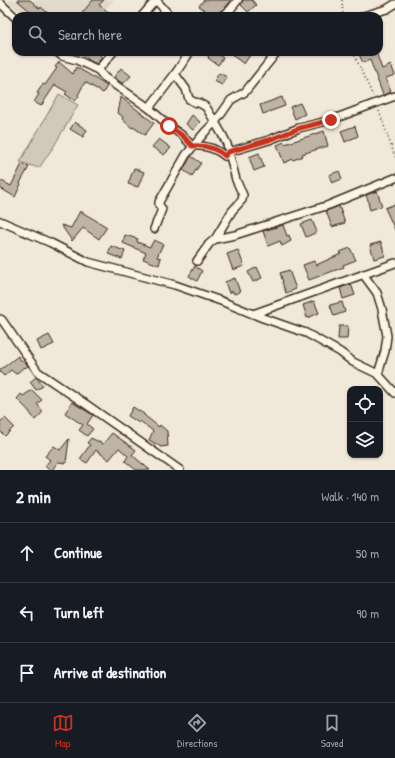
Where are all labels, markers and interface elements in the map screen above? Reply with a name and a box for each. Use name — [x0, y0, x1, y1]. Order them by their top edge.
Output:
search box — [12, 12, 383, 56]
icon: search — [26, 23, 48, 45]
text: Search here — [58, 24, 122, 45]
route end — [322, 111, 340, 129]
route start — [160, 117, 178, 135]
map controls — [347, 386, 383, 458]
button: locate — [347, 386, 383, 422]
button: layers — [347, 422, 383, 458]
text: 2 min — [16, 485, 51, 508]
text: Walk · 140 m — [321, 487, 379, 505]
icon: ahead — [16, 542, 38, 564]
text: Continue — [54, 542, 102, 563]
text: 50 m — [356, 544, 379, 562]
icon: left — [16, 602, 38, 624]
text: Turn left — [54, 602, 104, 623]
text: 90 m — [357, 604, 379, 622]
icon: arrive — [16, 662, 38, 684]
text: Arrive at destination — [54, 662, 166, 683]
tab: Map — [52, 712, 74, 750]
tab: Directions — [177, 712, 218, 750]
tab: Saved — [321, 712, 343, 750]

